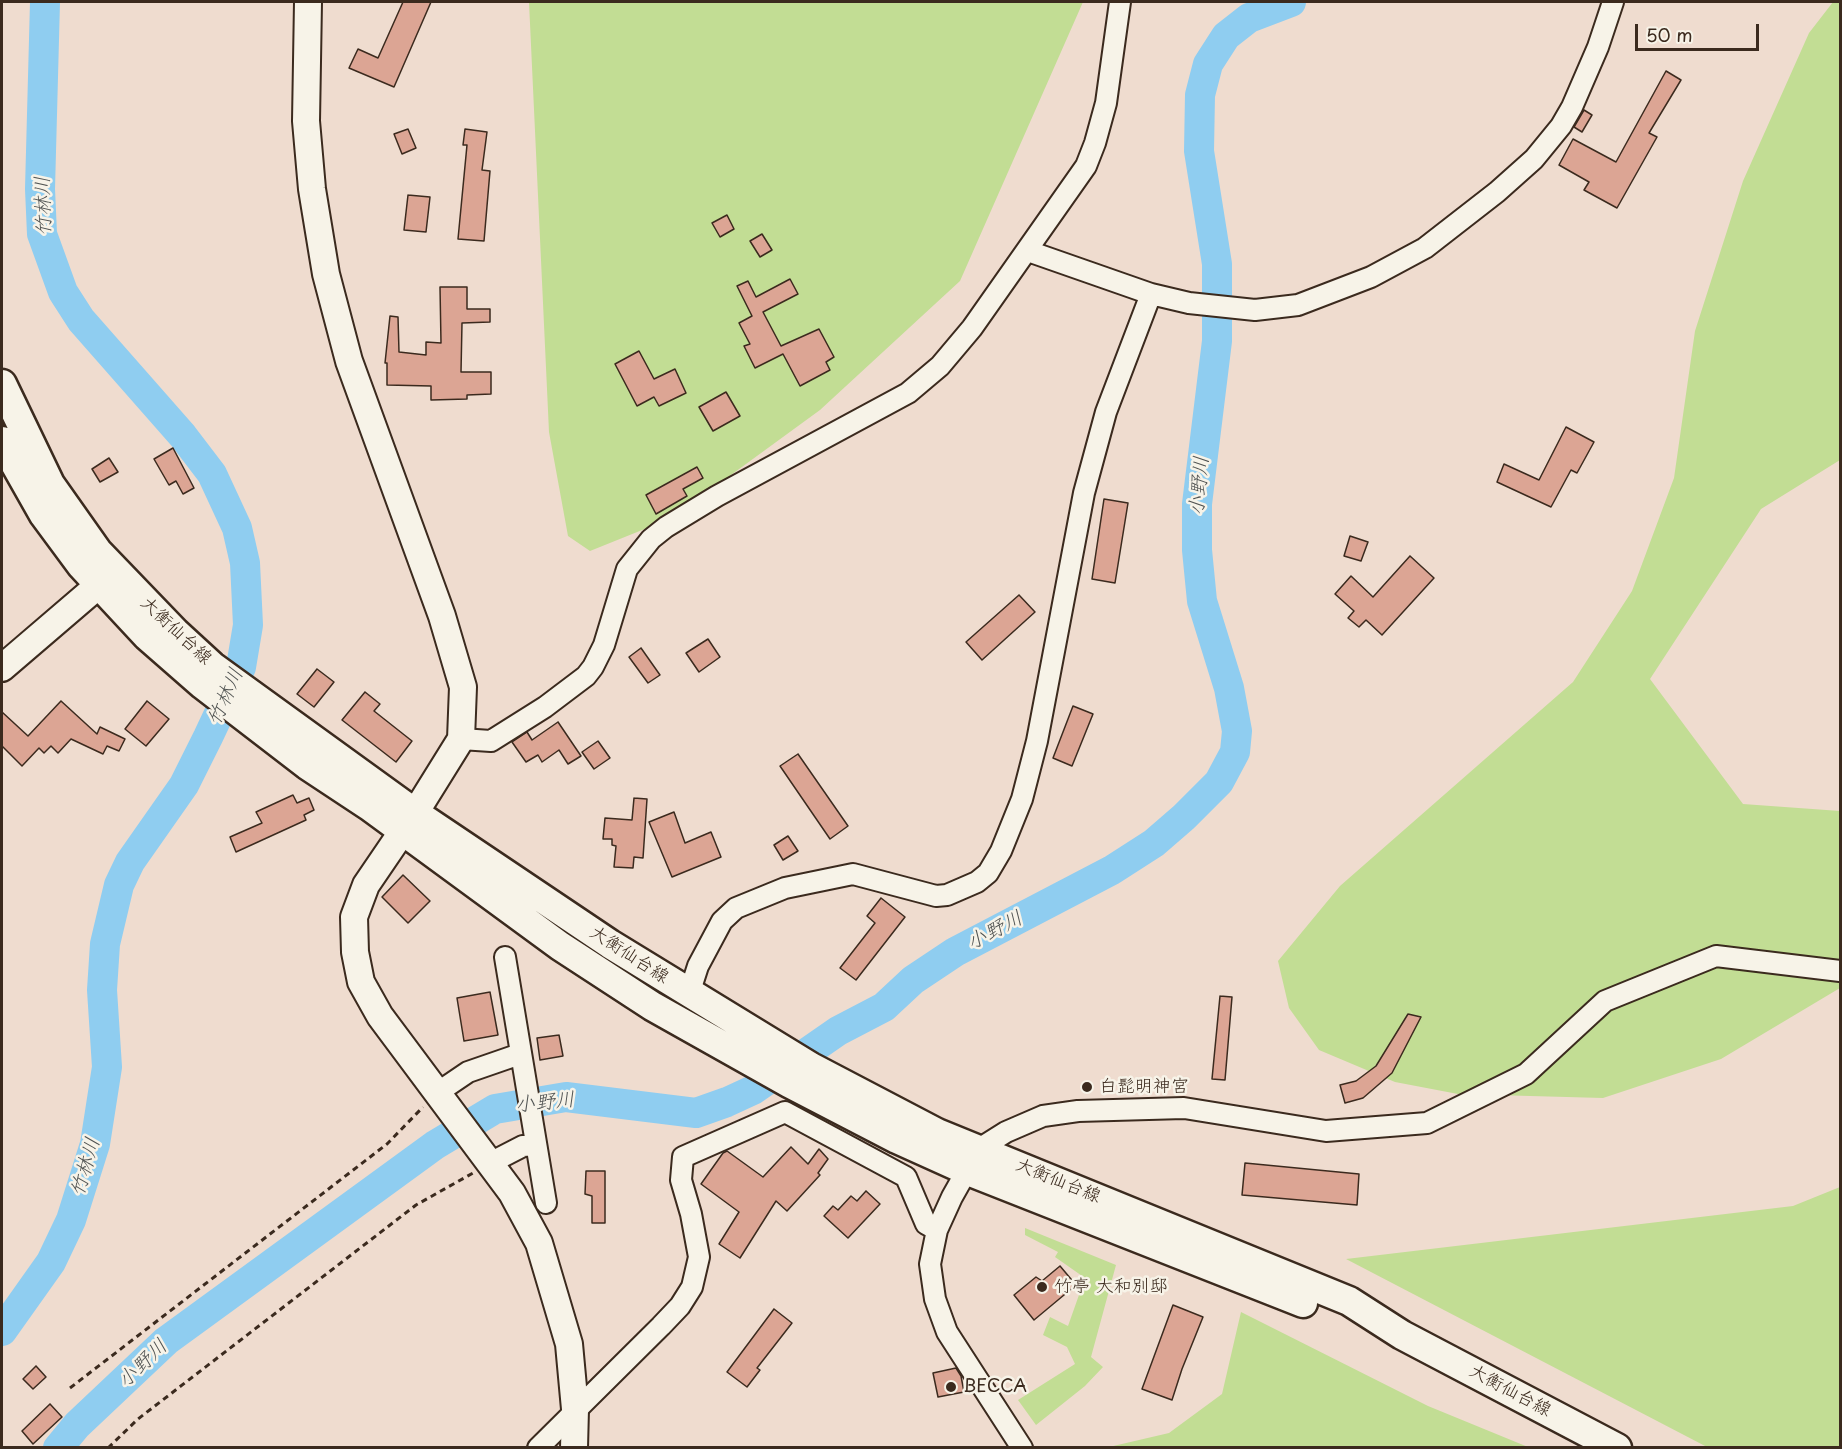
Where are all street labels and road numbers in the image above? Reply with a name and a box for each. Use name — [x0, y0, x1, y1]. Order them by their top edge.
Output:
street label: 大衡仙台線 — [136, 592, 216, 670]
street label: 大衡仙台線 — [585, 921, 673, 989]
street label: 大衡仙台線 — [1012, 1154, 1104, 1208]
street label: 大衡仙台線 — [1465, 1360, 1555, 1422]

